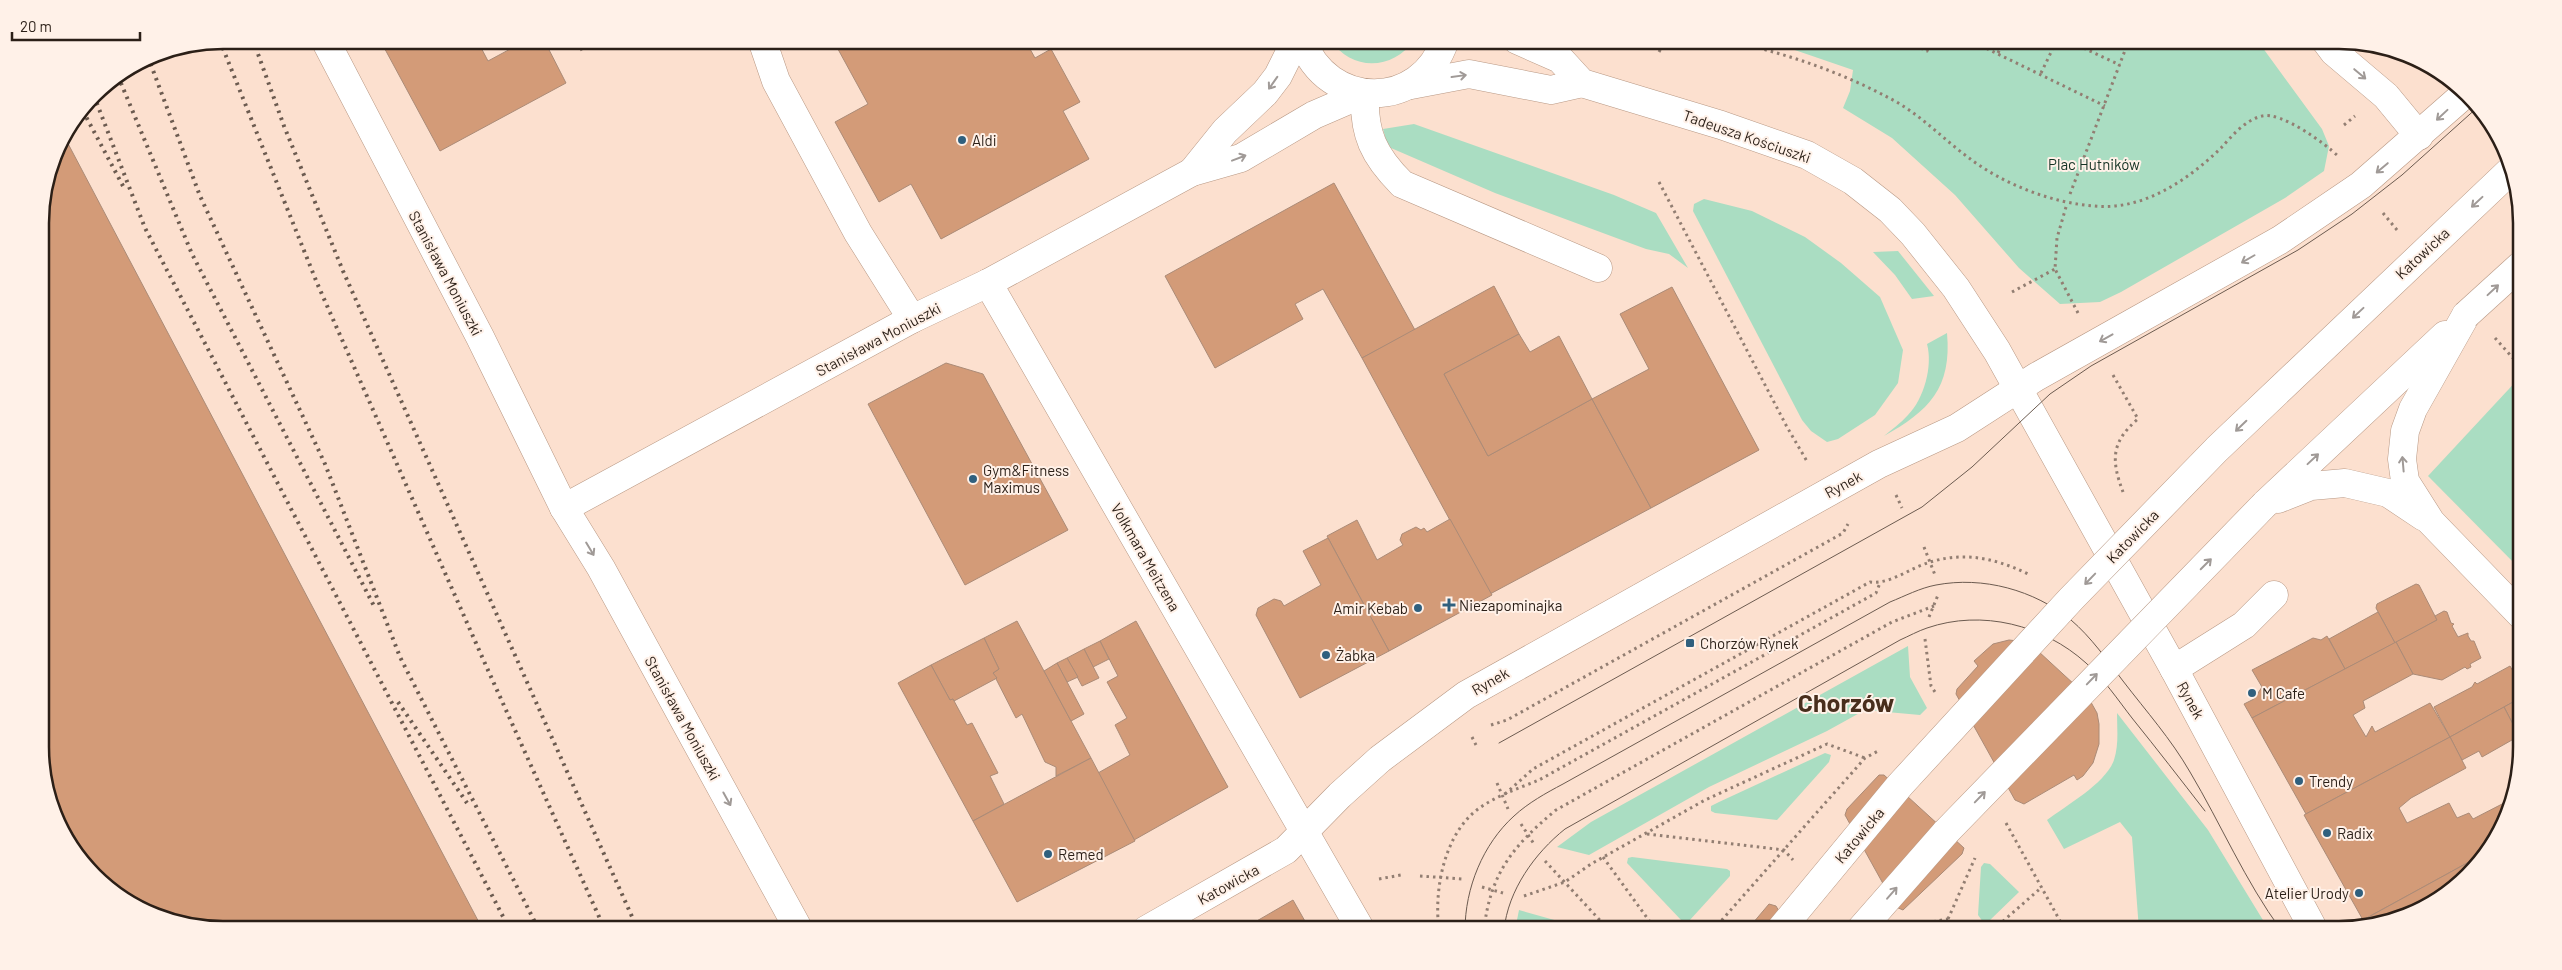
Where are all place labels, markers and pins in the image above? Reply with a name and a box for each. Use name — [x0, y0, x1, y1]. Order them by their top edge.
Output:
place label: Aldi — [972, 131, 997, 149]
marker: Aldi — [956, 134, 968, 146]
place label: Gym&Fitness Maximus — [983, 461, 1069, 496]
marker: Gym&Fitness Maximus — [967, 473, 979, 485]
place label: Niezapominajka — [1459, 596, 1562, 614]
place label: Amir Kebab — [1333, 599, 1408, 617]
marker: Niezapominajka — [1443, 599, 1455, 611]
marker: Amir Kebab — [1412, 602, 1424, 614]
place label: Chorzów Rynek — [1700, 634, 1799, 652]
marker: Chorzów Rynek — [1684, 637, 1696, 649]
place label: Żabka — [1336, 646, 1375, 664]
marker: Żabka — [1320, 649, 1332, 661]
place label: M Cafe — [2262, 684, 2305, 702]
marker: M Cafe — [2246, 687, 2258, 699]
place label: Trendy — [2309, 772, 2353, 790]
marker: Trendy — [2293, 775, 2305, 787]
place label: Radix — [2337, 824, 2373, 842]
marker: Radix — [2321, 827, 2333, 839]
place label: Remed — [1058, 845, 1104, 863]
marker: Remed — [1042, 848, 1054, 860]
place label: Atelier Urody — [2265, 884, 2349, 902]
marker: Atelier Urody — [2353, 887, 2365, 899]

